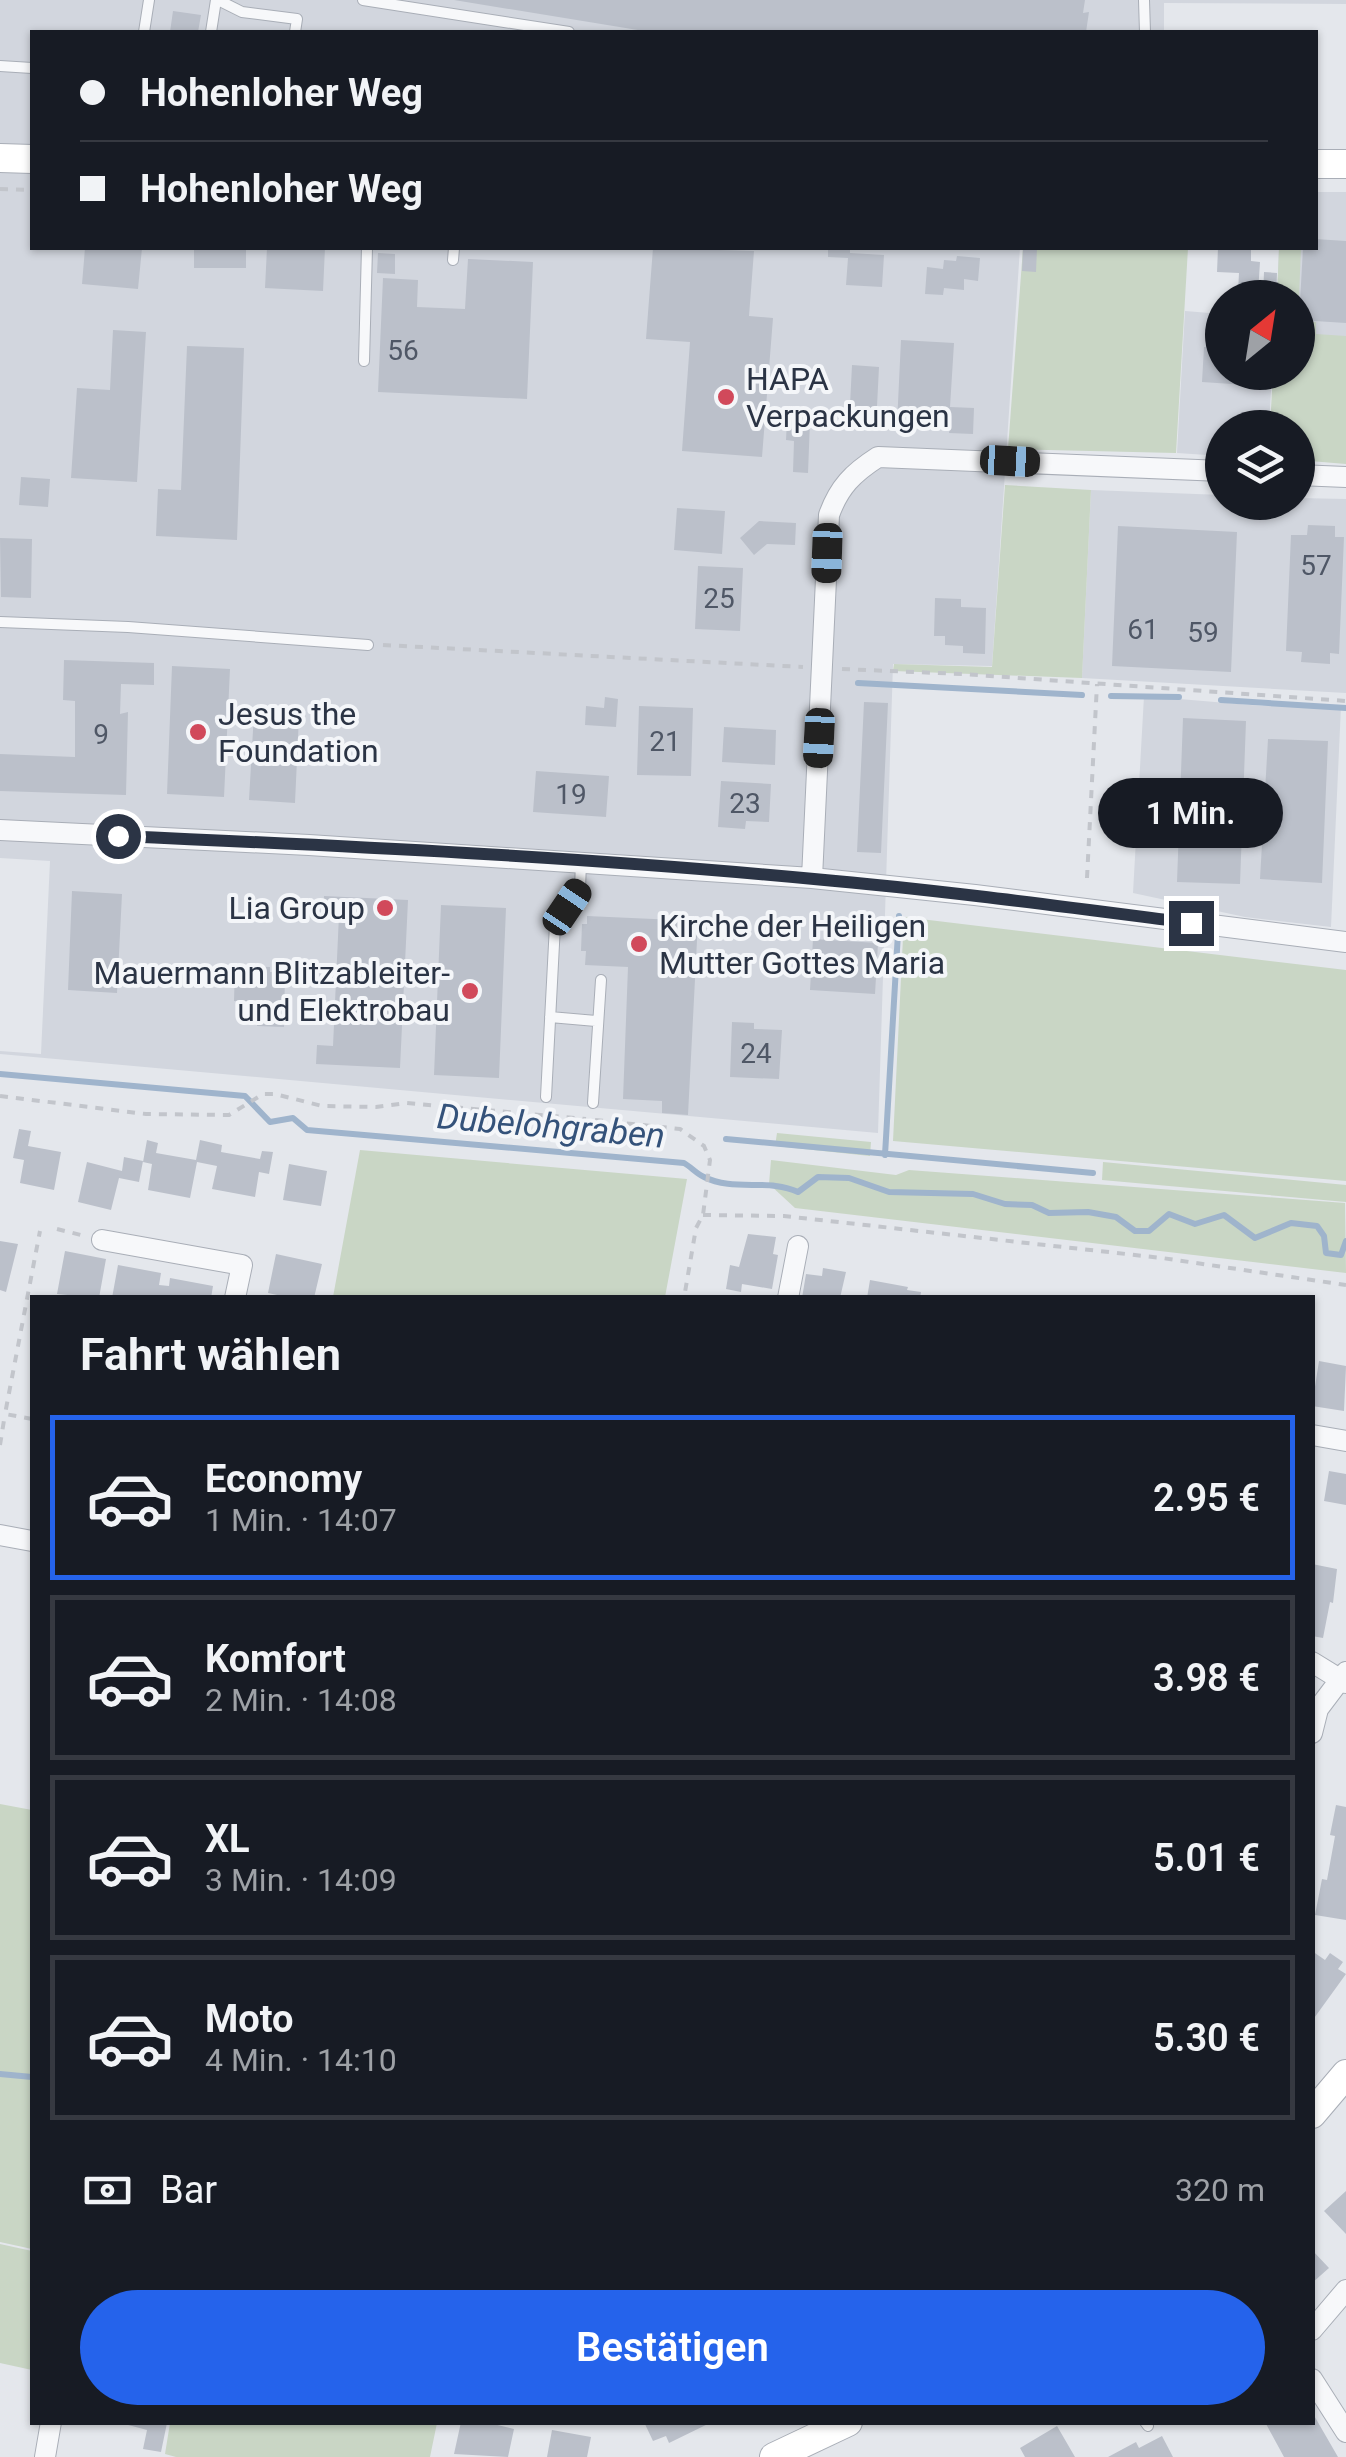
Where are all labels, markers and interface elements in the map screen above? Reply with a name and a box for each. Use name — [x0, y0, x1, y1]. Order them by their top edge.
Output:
text: Hohenloher Weg — [140, 71, 423, 115]
text: Hohenloher Weg — [140, 167, 423, 211]
north arrow — [1205, 280, 1315, 390]
map controls — [1205, 280, 1315, 520]
house number: 56 — [387, 334, 419, 367]
place label: HAPA Verpackungen — [746, 360, 950, 435]
marker: HAPA Verpackungen — [715, 386, 737, 408]
button: layers — [1205, 410, 1315, 520]
car — [979, 444, 1041, 478]
car — [811, 522, 843, 584]
house number: 57 — [1300, 549, 1332, 582]
house number: 25 — [703, 582, 735, 615]
house number: 61 — [1127, 613, 1159, 646]
house number: 59 — [1187, 616, 1219, 649]
place label: Jesus the Foundation — [218, 695, 379, 770]
car — [802, 707, 836, 769]
house number: 9 — [93, 718, 109, 751]
marker: Jesus the Foundation — [187, 721, 209, 743]
house number: 21 — [649, 725, 681, 758]
house number: 19 — [555, 778, 587, 811]
callout: 1 Min. — [1098, 778, 1284, 848]
house number: 23 — [729, 787, 761, 820]
text: 1 Min. — [1146, 794, 1235, 832]
route start — [96, 814, 141, 859]
car — [538, 874, 596, 940]
place label: Lia Group — [228, 889, 365, 927]
marker: Lia Group — [374, 897, 396, 919]
route end — [1169, 901, 1214, 946]
place label: Kirche der Heiligen Mutter Gottes Maria — [659, 907, 945, 982]
marker: Kirche der Heiligen Mutter Gottes Maria — [628, 933, 650, 955]
place label: Mauermann Blitzableiter- und Elektrobau — [94, 954, 450, 1029]
marker: Mauermann Blitzableiter- und Elektrobau — [459, 980, 481, 1002]
house number: 24 — [740, 1037, 772, 1070]
water label: Dubelohgraben — [435, 1096, 667, 1157]
text: Fahrt wählen — [80, 1328, 341, 1381]
icon: car — [85, 1453, 175, 1543]
text: Economy — [205, 1457, 362, 1501]
text: 2.95 € — [1153, 1476, 1260, 1520]
text: 1 Min. · 14:07 — [205, 1501, 397, 1539]
icon: car — [85, 1633, 175, 1723]
text: Komfort — [205, 1637, 346, 1681]
text: 3.98 € — [1153, 1656, 1260, 1700]
text: 2 Min. · 14:08 — [205, 1681, 397, 1719]
icon: car — [85, 1813, 175, 1903]
text: XL — [205, 1817, 250, 1861]
text: 5.01 € — [1153, 1836, 1260, 1880]
text: 3 Min. · 14:09 — [205, 1861, 397, 1899]
icon: car — [85, 1993, 175, 2083]
text: Moto — [205, 1997, 294, 2041]
text: 5.30 € — [1153, 2016, 1260, 2060]
text: 4 Min. · 14:10 — [205, 2041, 397, 2079]
icon: cash — [80, 2163, 135, 2218]
text: Bar — [160, 2168, 217, 2212]
text: 320 m — [1175, 2171, 1265, 2209]
button: Bestätigen — [80, 2290, 1265, 2405]

